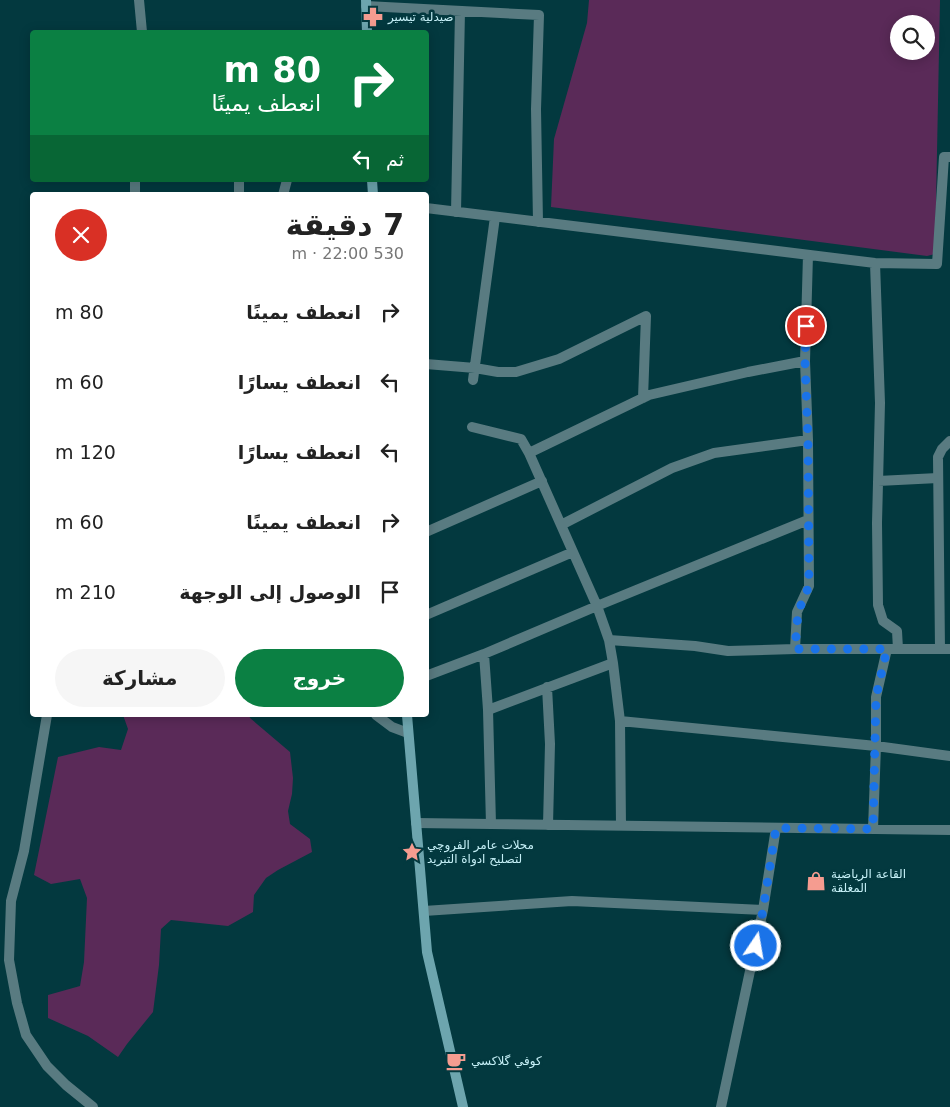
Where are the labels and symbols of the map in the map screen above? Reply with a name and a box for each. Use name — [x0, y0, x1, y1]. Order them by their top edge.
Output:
pharmacy icon: صيدلية تيسير — [362, 6, 384, 28]
place label: صيدلية تيسير — [387, 10, 454, 25]
pin — [785, 305, 827, 347]
place label: محلات عامر الفروچي لتصليح ادواة التبريد — [427, 838, 534, 867]
place icon: محلات عامر الفروچي لتصليح ادواة التبريد — [401, 841, 423, 863]
place label: القاعة الرياضية المغلقة — [831, 867, 906, 895]
shop icon: القاعة الرياضية المغلقة — [805, 870, 827, 892]
position arrow — [729, 919, 781, 971]
cafe icon: كوفي گلاكسي — [445, 1050, 467, 1072]
place label: كوفي گلاكسي — [471, 1054, 542, 1069]

